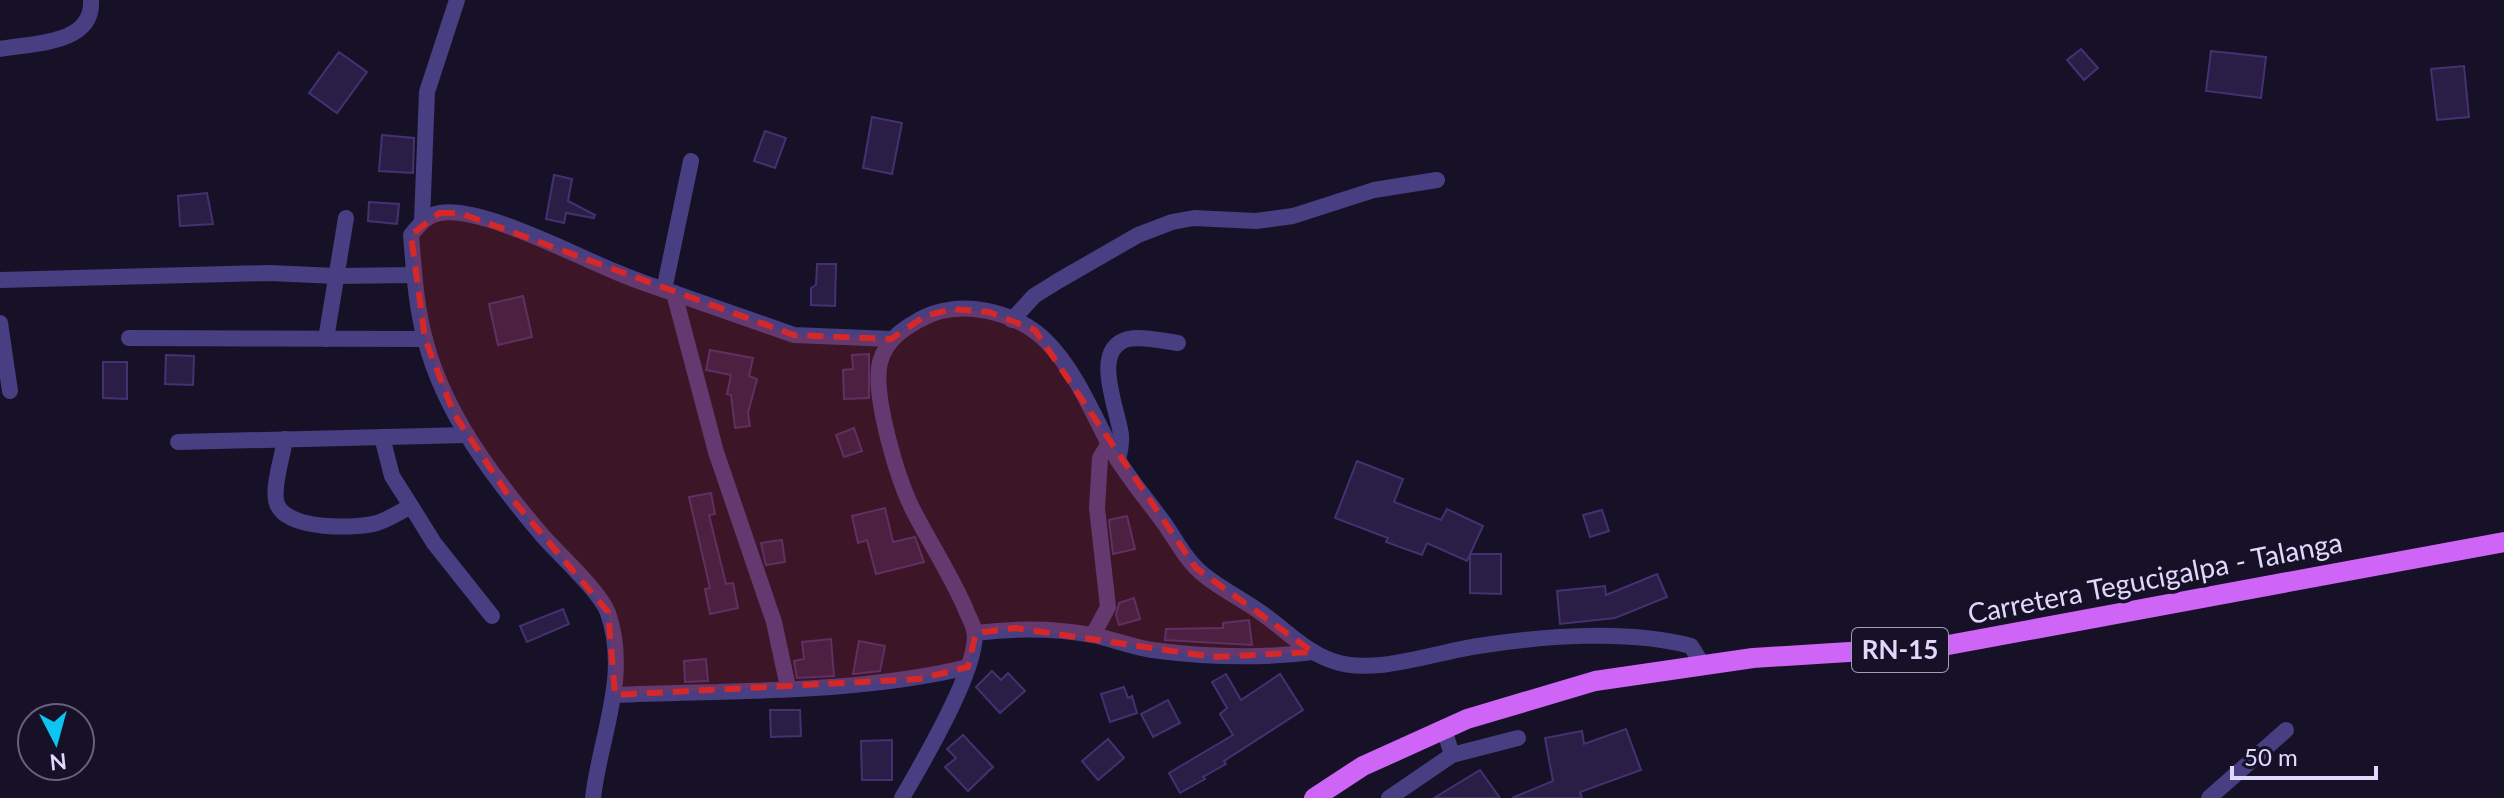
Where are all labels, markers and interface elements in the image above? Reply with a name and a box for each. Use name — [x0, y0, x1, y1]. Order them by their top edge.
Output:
street label: Carretera Tegucigalpa - Talanga — [1965, 524, 2345, 630]
road number: RN-15 — [1852, 628, 1948, 672]
north arrow — [16, 702, 96, 782]
scale bar — [2232, 730, 2376, 780]
text: 50 m — [2244, 742, 2298, 771]
text: N — [48, 748, 68, 777]

